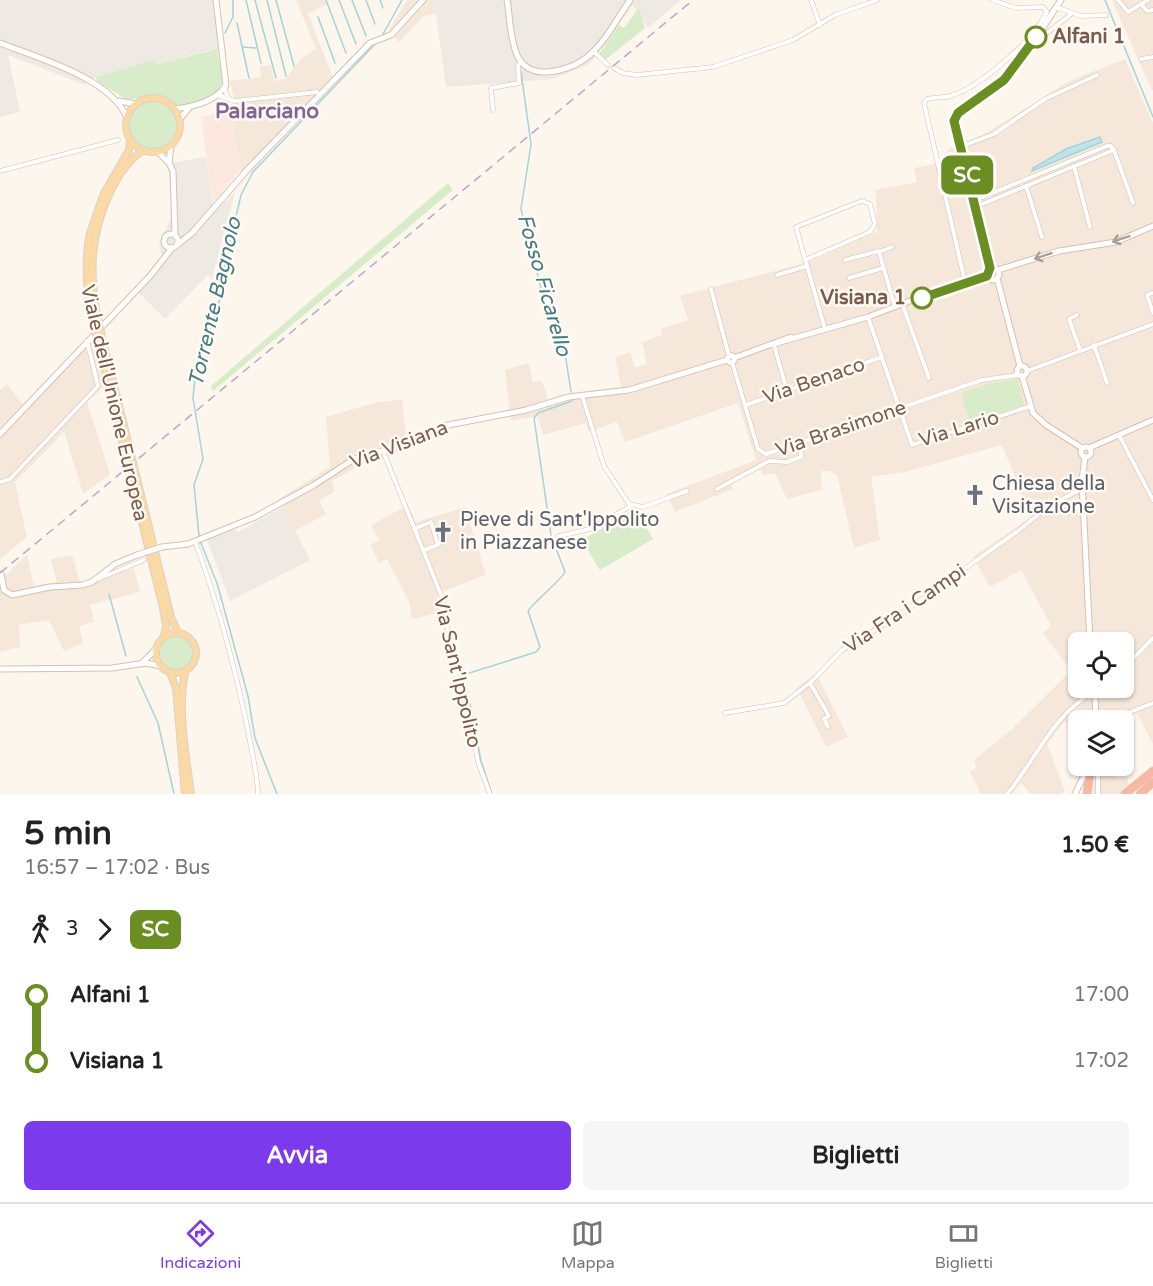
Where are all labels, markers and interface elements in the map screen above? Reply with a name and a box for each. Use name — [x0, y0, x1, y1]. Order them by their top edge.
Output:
place label: Alfani 1 — [1052, 25, 1125, 49]
marker: Alfani 1 — [1025, 26, 1047, 48]
district label: Palarciano — [215, 99, 319, 124]
line badge: SC — [940, 156, 994, 195]
text: SC — [953, 163, 981, 188]
water label: Fosso Ficarello — [512, 211, 577, 360]
water label: Torrente Bagnolo — [183, 214, 247, 389]
one-way arrow — [1113, 235, 1131, 246]
one-way arrow — [1034, 252, 1053, 263]
street label: Viale dell'Unione Europea — [75, 282, 153, 524]
place label: Visiana 1 — [820, 286, 906, 310]
marker: Visiana 1 — [911, 287, 933, 309]
street label: Via Benaco — [760, 352, 868, 410]
street label: Via Brasimone — [773, 395, 909, 463]
street label: Via Lario — [916, 405, 1002, 453]
street label: Via Visiana — [347, 415, 451, 475]
place label: Chiesa della Visitazione — [992, 472, 1106, 519]
church icon: Chiesa della Visitazione — [963, 483, 987, 507]
place label: Pieve di Sant'Ippolito in Piazzanese — [460, 508, 659, 555]
church icon: Pieve di Sant'Ippolito in Piazzanese — [431, 520, 455, 544]
street label: Via Fra i Campi — [839, 559, 971, 659]
street label: Via Sant'Ippolito — [428, 594, 486, 750]
map controls — [1068, 632, 1134, 776]
button: locate — [1068, 632, 1134, 698]
button: layers — [1068, 710, 1134, 776]
text: 5 min — [24, 814, 112, 853]
text: 1.50 € — [1061, 832, 1129, 858]
text: 16:57 – 17:02 · Bus — [24, 856, 210, 880]
icon: walk — [24, 913, 57, 946]
icon: forward — [88, 913, 121, 946]
text: 3 — [66, 917, 79, 941]
text: SC — [142, 917, 169, 942]
text: Alfani 1 — [70, 982, 151, 1008]
text: 17:00 — [1074, 983, 1129, 1007]
text: Visiana 1 — [70, 1048, 164, 1074]
text: 17:02 — [1074, 1049, 1129, 1073]
button: Avvia — [24, 1121, 571, 1190]
button: Biglietti — [583, 1121, 1129, 1190]
tab: Indicazioni — [160, 1217, 241, 1273]
tab: Mappa — [561, 1217, 615, 1273]
tab: Biglietti — [935, 1217, 993, 1273]

